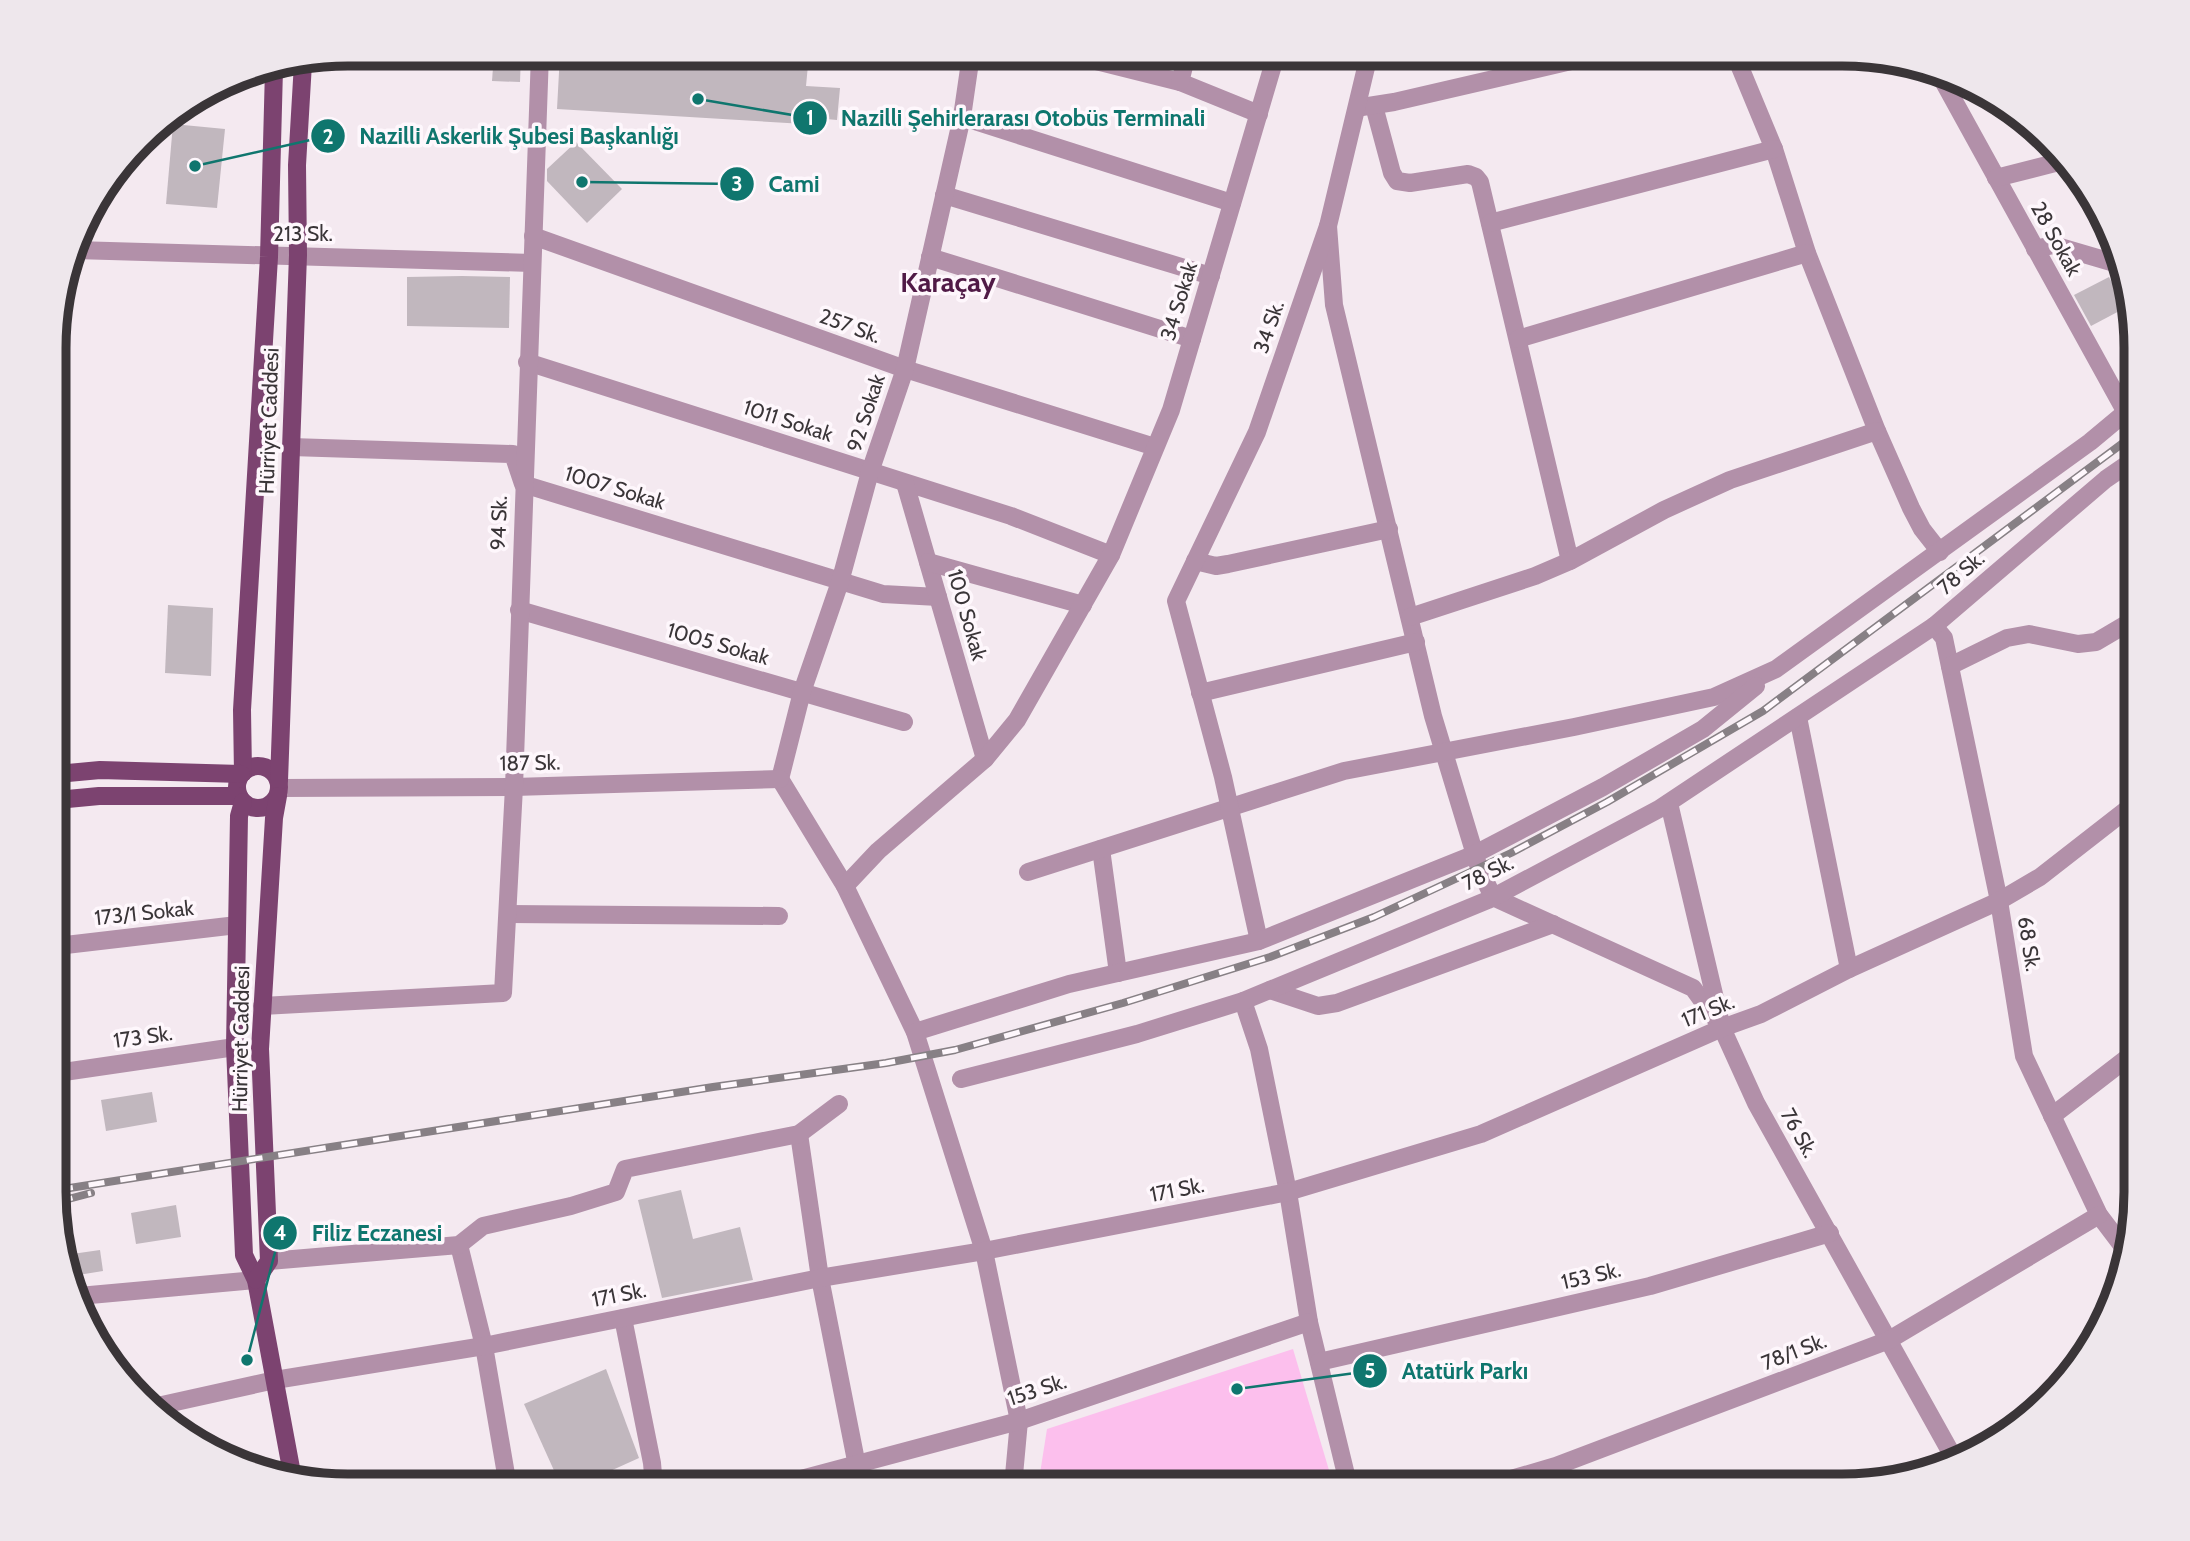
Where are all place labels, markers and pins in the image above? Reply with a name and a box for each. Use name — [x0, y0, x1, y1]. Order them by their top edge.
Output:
callout: Nazilli Şehirlerarası Otobüs Terminali — [792, 96, 1220, 140]
callout: Nazilli Askerlik Şubesi Başkanlığı — [311, 114, 693, 158]
callout: Cami — [720, 162, 834, 206]
callout: Filiz Eczanesi — [263, 1211, 456, 1255]
callout: Atatürk Parkı — [1353, 1349, 1542, 1393]

